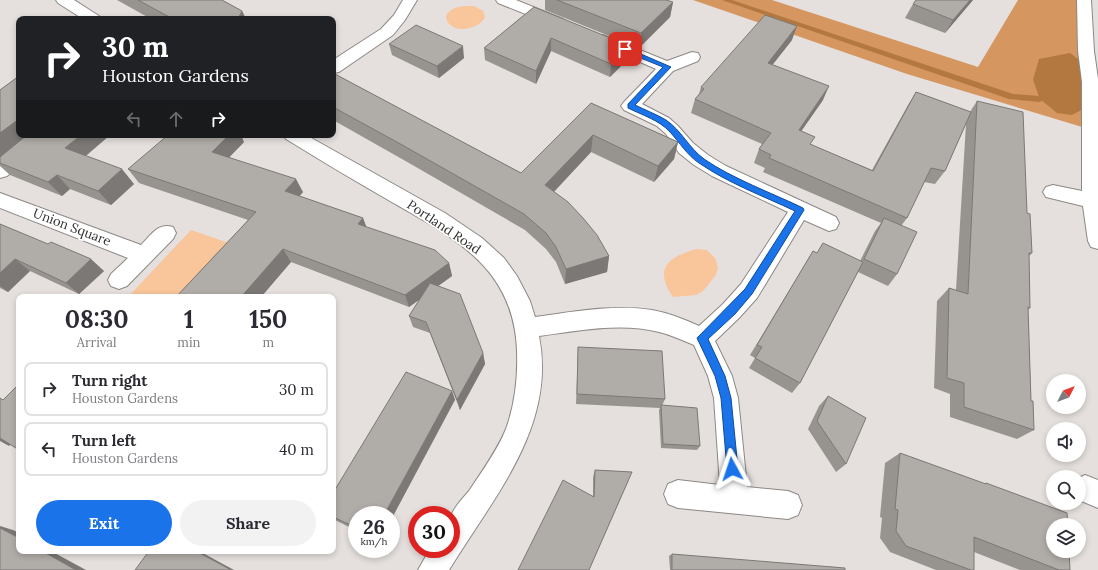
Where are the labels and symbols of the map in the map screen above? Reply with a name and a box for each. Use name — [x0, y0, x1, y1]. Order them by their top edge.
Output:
pin — [608, 32, 642, 66]
street label: Portland Road — [404, 196, 484, 258]
street label: Union Square — [31, 204, 113, 250]
north arrow — [1046, 374, 1086, 414]
position arrow — [711, 448, 753, 490]
speed limit sign: 30 — [408, 506, 460, 558]

